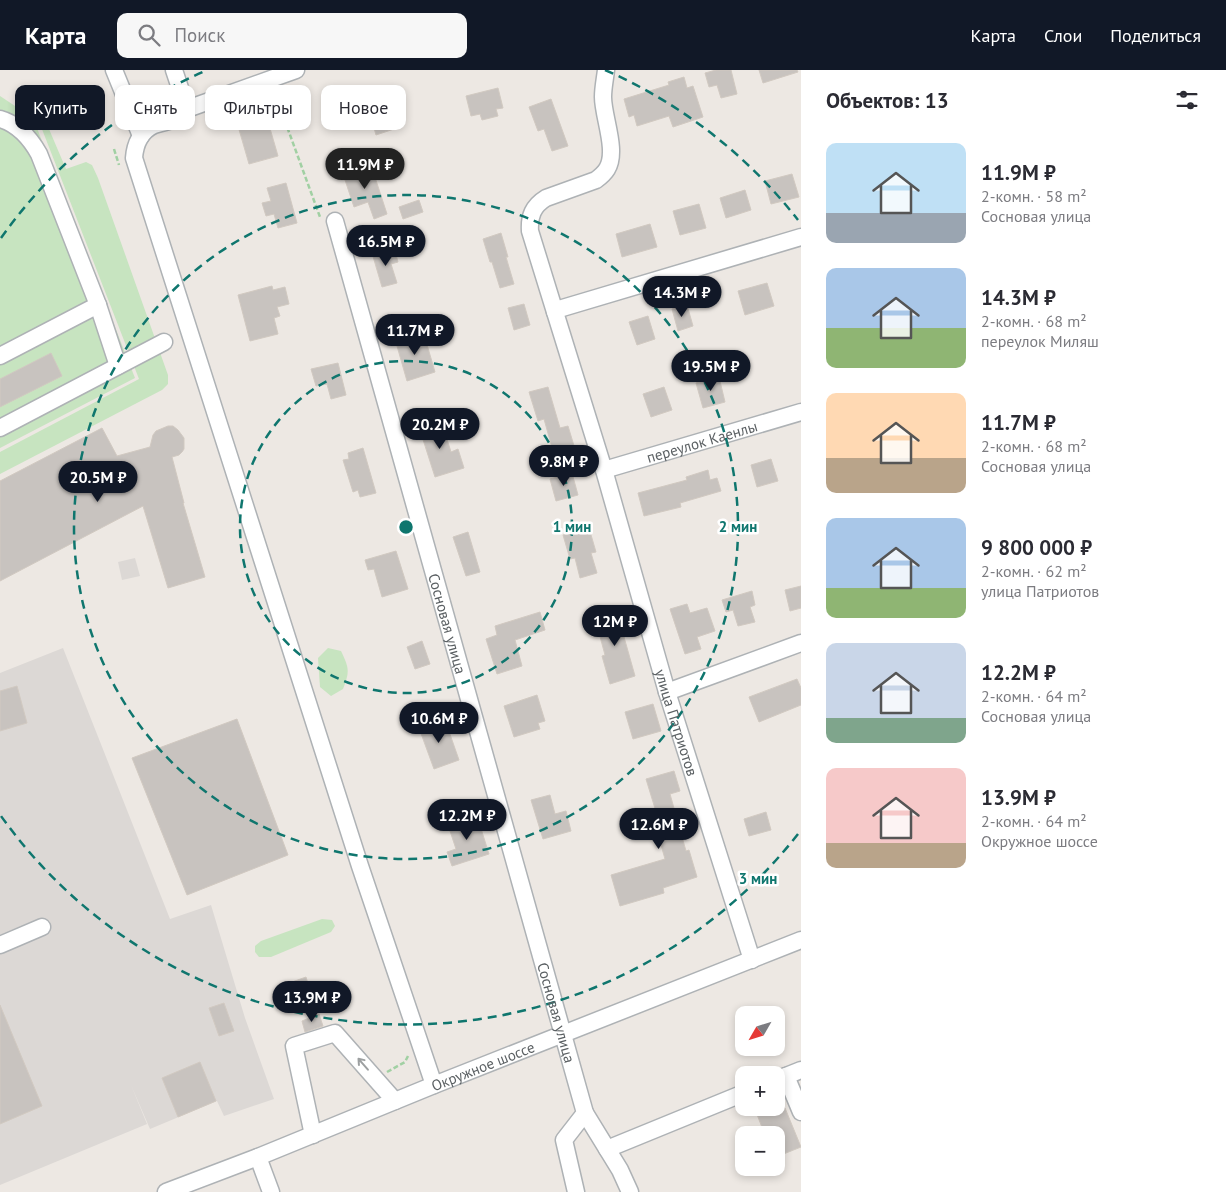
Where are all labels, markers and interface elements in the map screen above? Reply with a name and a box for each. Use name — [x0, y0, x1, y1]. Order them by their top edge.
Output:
search box — [117, 13, 467, 58]
text: Карта — [25, 20, 87, 51]
icon: search — [135, 21, 163, 49]
text: Поиск — [175, 23, 225, 47]
text: Карта — [971, 24, 1016, 47]
text: Слои — [1044, 24, 1082, 47]
text: Поделиться — [1110, 24, 1201, 47]
chip: Купить — [15, 85, 105, 130]
chip: Снять — [115, 85, 195, 130]
chip: Фильтры — [205, 85, 311, 130]
chip: Новое — [321, 85, 406, 130]
icon: filters — [1173, 86, 1201, 114]
text: Объектов: 13 — [826, 87, 949, 114]
pin: 11.9M ₽ — [319, 148, 411, 190]
text: 11.9M ₽ — [336, 154, 394, 174]
text: 11.9M ₽ — [981, 159, 1056, 186]
icon: home — [866, 163, 926, 223]
text: 2-комн. · 58 m² — [981, 186, 1087, 206]
text: Сосновая улица — [981, 206, 1091, 226]
pin: 16.5M ₽ — [340, 224, 432, 267]
text: 16.5M ₽ — [357, 231, 415, 251]
pin: 14.3M ₽ — [636, 276, 728, 318]
text: 14.3M ₽ — [653, 282, 711, 302]
text: 14.3M ₽ — [981, 284, 1056, 311]
icon: home — [866, 288, 926, 348]
text: 2-комн. · 68 m² — [981, 311, 1087, 331]
pin: 11.7M ₽ — [369, 314, 461, 356]
text: 11.7M ₽ — [386, 320, 444, 340]
text: переулок Миляш — [981, 331, 1099, 351]
pin: 19.5M ₽ — [665, 350, 757, 392]
text: 19.5M ₽ — [682, 356, 740, 376]
pin: 20.2M ₽ — [394, 408, 486, 450]
text: 11.7M ₽ — [981, 409, 1056, 436]
icon: home — [866, 413, 926, 473]
text: 20.2M ₽ — [411, 414, 469, 434]
street label: переулок Каенлы — [644, 416, 759, 466]
text: 2-комн. · 68 m² — [981, 436, 1087, 456]
pin: 9.8M ₽ — [523, 444, 605, 487]
text: 9.8M ₽ — [540, 451, 588, 471]
text: Сосновая улица — [981, 456, 1091, 476]
pin: 20.5M ₽ — [52, 460, 144, 503]
text: 20.5M ₽ — [69, 467, 127, 487]
text: 1 мин — [553, 517, 591, 536]
text: 2 мин — [719, 517, 757, 536]
centre of rings — [397, 518, 415, 536]
text: 9 800 000 ₽ — [981, 534, 1092, 561]
icon: home — [866, 538, 926, 598]
text: 2-комн. · 62 m² — [981, 561, 1087, 581]
street label: Сосновая улица — [425, 571, 471, 676]
text: улица Патриотов — [981, 581, 1099, 601]
pin: 12M ₽ — [580, 604, 650, 647]
text: 12M ₽ — [593, 611, 637, 631]
text: 12.2M ₽ — [981, 659, 1056, 686]
icon: home — [866, 663, 926, 723]
street label: улица Патриотов — [651, 667, 702, 778]
text: 2-комн. · 64 m² — [981, 686, 1087, 706]
pin: 10.6M ₽ — [393, 702, 485, 744]
text: Сосновая улица — [981, 706, 1091, 726]
text: 10.6M ₽ — [410, 708, 468, 728]
text: 13.9M ₽ — [981, 784, 1056, 811]
icon: home — [866, 788, 926, 848]
pin: 12.2M ₽ — [421, 798, 513, 841]
text: 12.2M ₽ — [438, 805, 496, 825]
pin: 12.6M ₽ — [613, 808, 705, 850]
text: 2-комн. · 64 m² — [981, 811, 1087, 831]
text: 12.6M ₽ — [630, 814, 688, 834]
text: Окружное шоссе — [981, 831, 1098, 851]
text: 3 мин — [739, 869, 777, 888]
street label: Сосновая улица — [534, 960, 580, 1065]
pin: 13.9M ₽ — [266, 980, 358, 1023]
text: 13.9M ₽ — [283, 987, 341, 1007]
north arrow — [735, 1006, 785, 1056]
map controls — [735, 1006, 785, 1176]
street label: Окружное шоссе — [428, 1037, 537, 1095]
one-way arrow — [357, 1058, 369, 1071]
button: + — [735, 1066, 785, 1116]
button: − — [735, 1126, 785, 1176]

